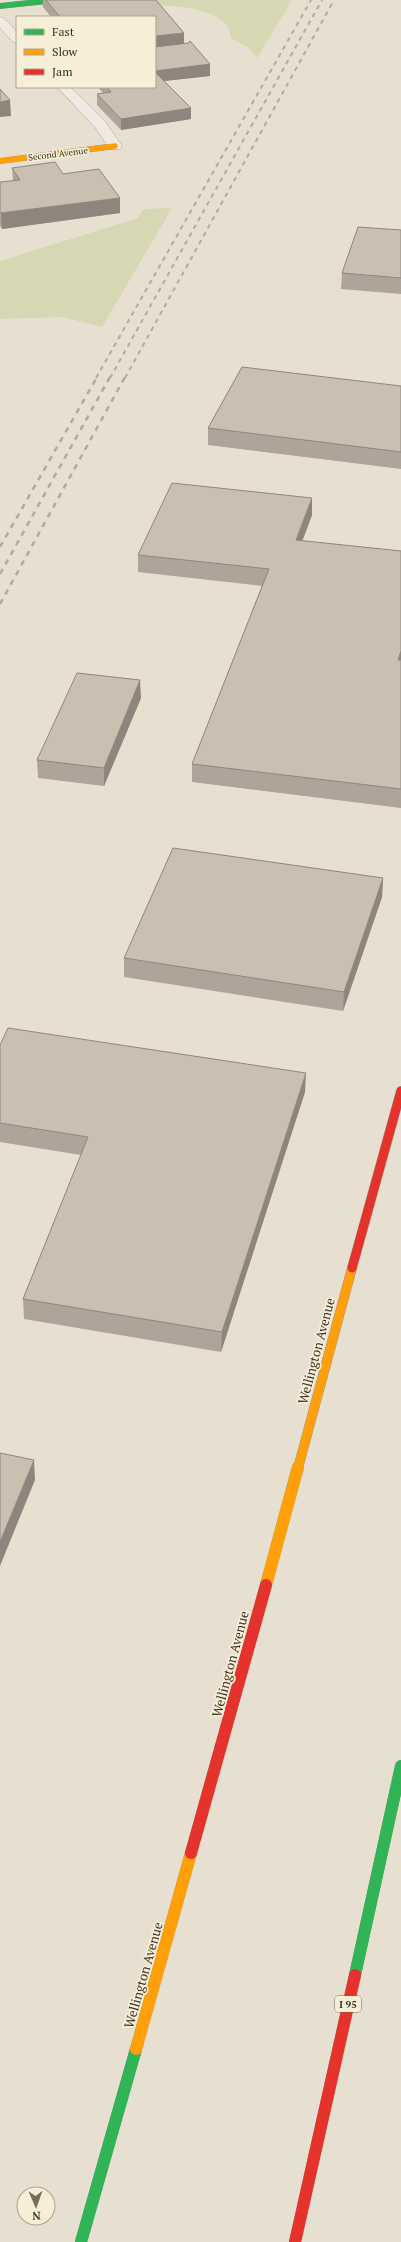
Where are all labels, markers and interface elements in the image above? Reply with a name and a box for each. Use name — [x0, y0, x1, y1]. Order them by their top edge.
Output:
legend — [16, 16, 156, 88]
text: Fast — [52, 24, 75, 39]
text: Slow — [52, 44, 78, 59]
text: Jam — [52, 64, 73, 79]
street label: Second Avenue — [27, 144, 89, 164]
street label: Wellington Avenue — [293, 1296, 339, 1406]
street label: Wellington Avenue — [207, 1609, 253, 1719]
street label: Wellington Avenue — [119, 1920, 167, 2030]
road number: I 95 — [335, 1996, 361, 2012]
north arrow — [16, 2186, 56, 2226]
text: N — [31, 2209, 41, 2223]

